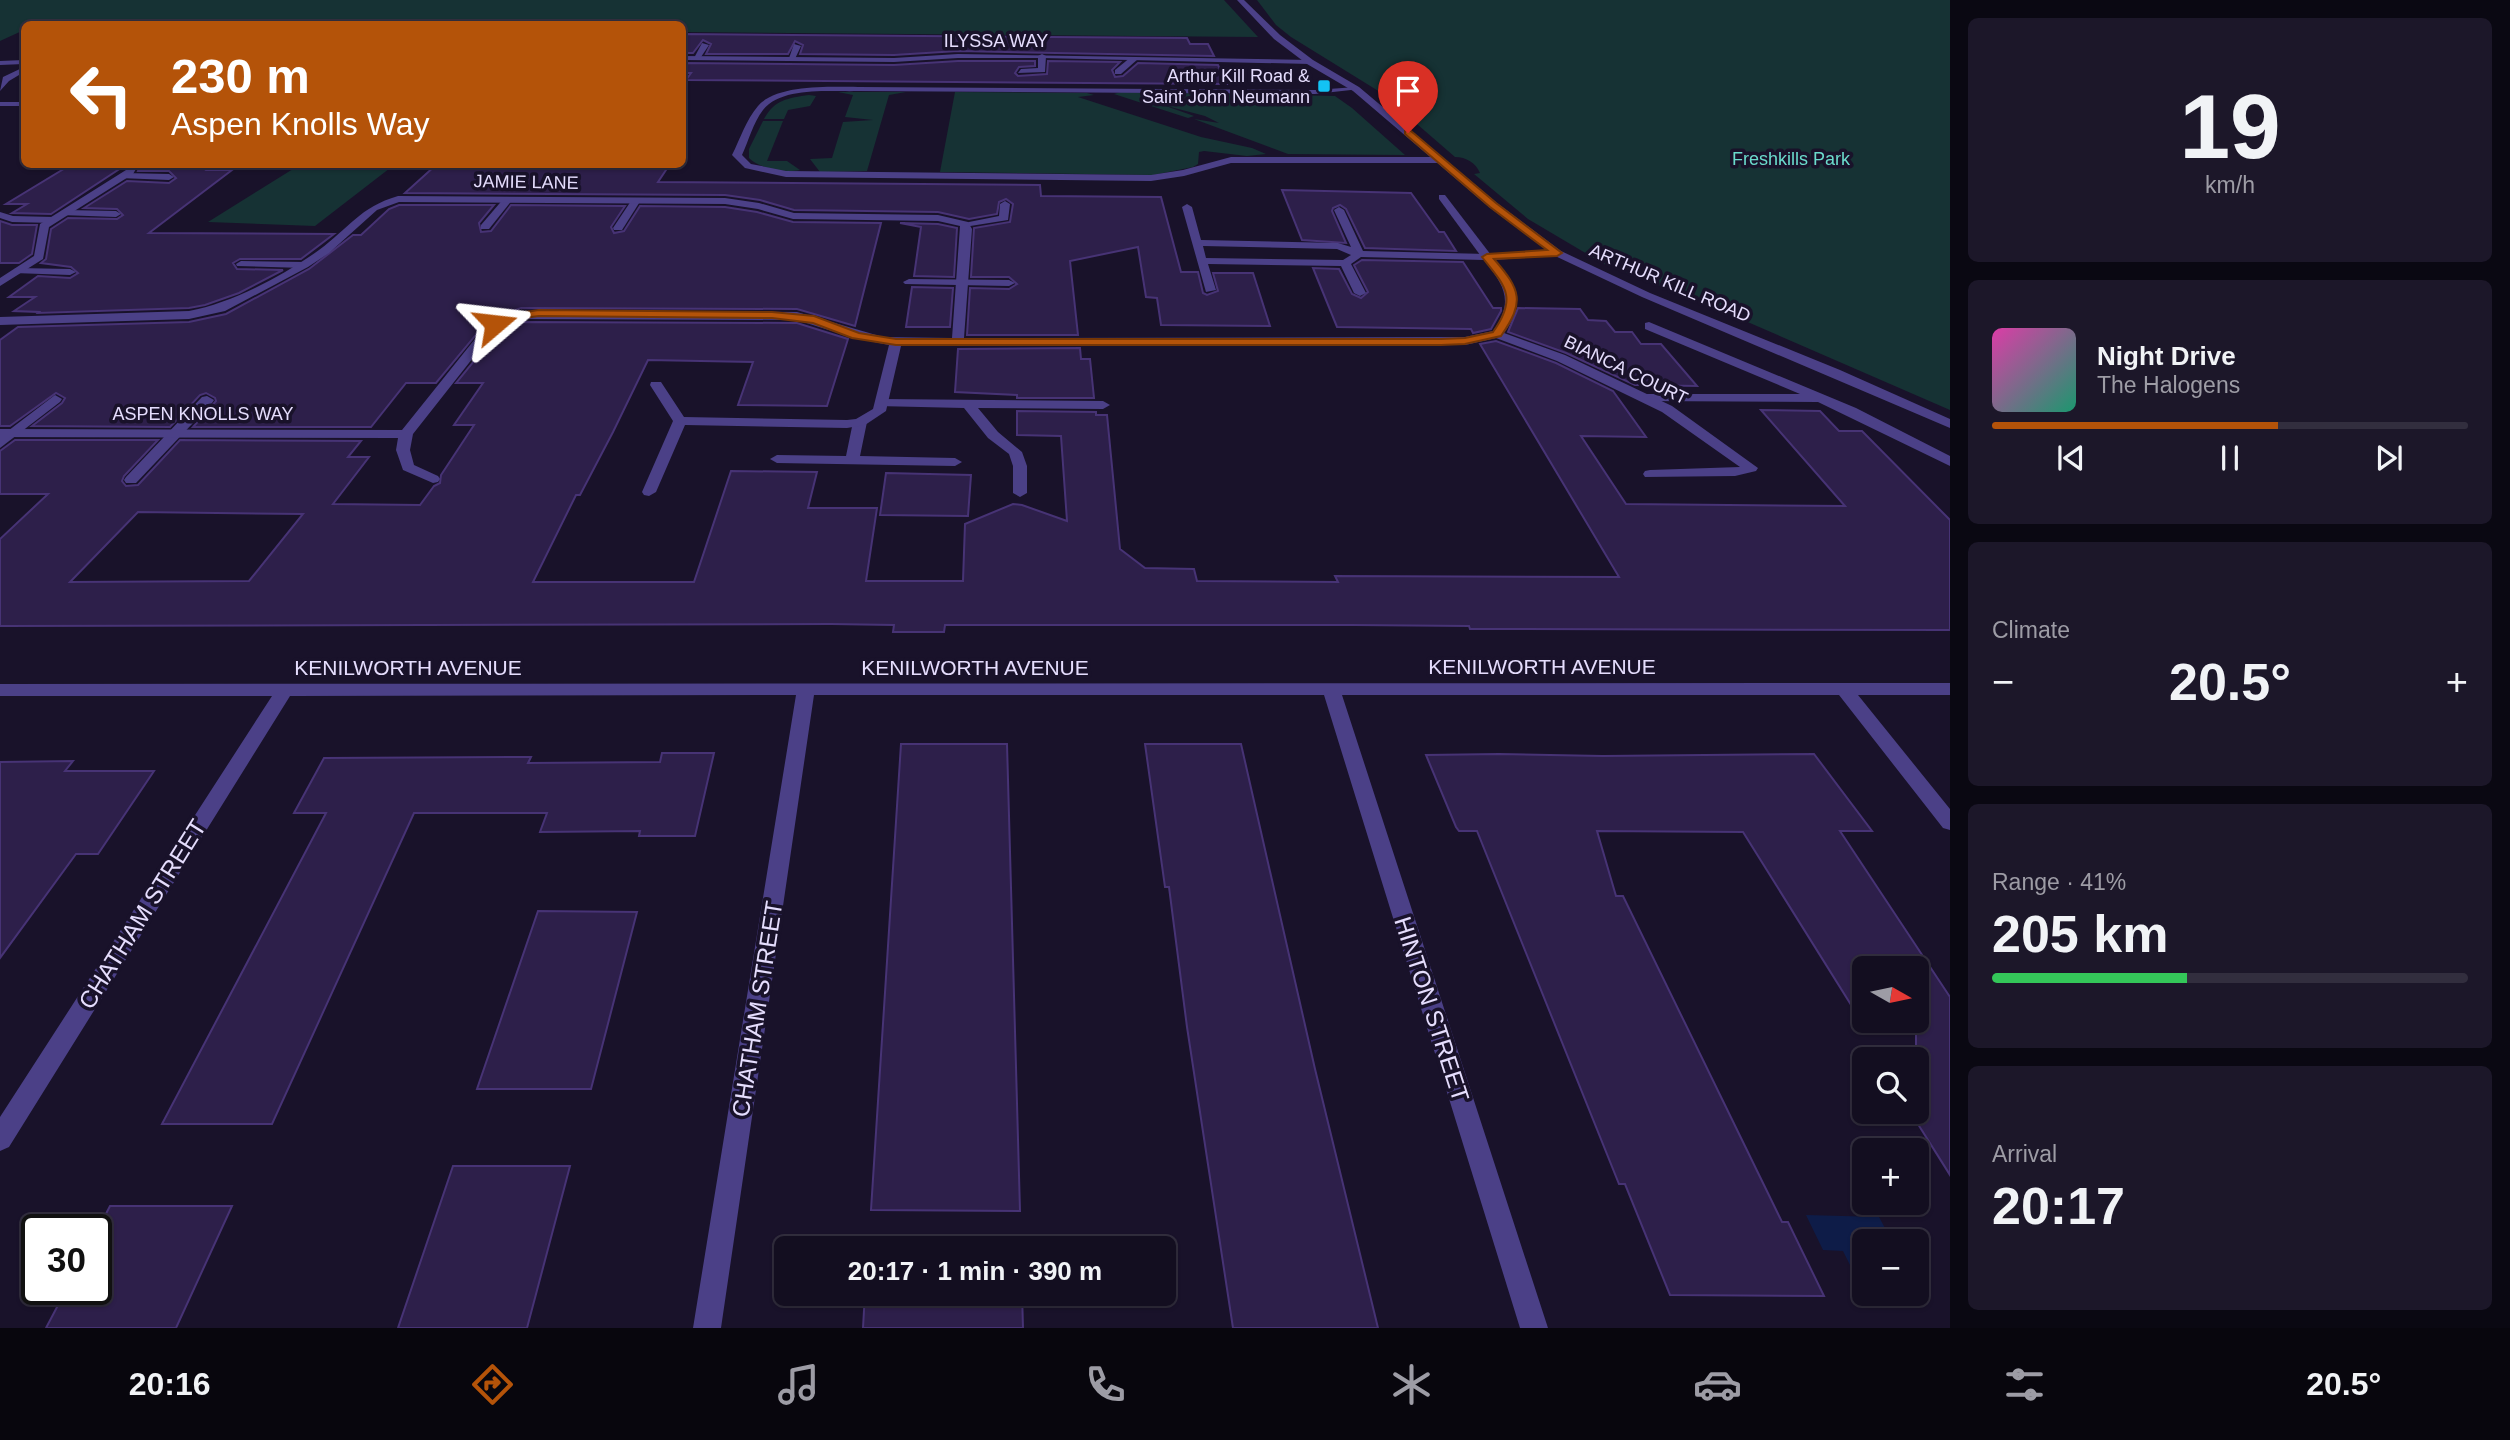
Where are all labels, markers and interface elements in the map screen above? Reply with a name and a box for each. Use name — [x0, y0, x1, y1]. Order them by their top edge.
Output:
street label: ILYSSA WAY — [944, 31, 1048, 51]
icon: left — [56, 49, 147, 140]
text: 230 m — [171, 49, 310, 103]
pin — [1378, 61, 1438, 133]
place label: Arthur Kill Road & Saint John Neumann — [1142, 66, 1310, 107]
icon: arrive — [1389, 72, 1427, 110]
text: 19 — [2179, 76, 2281, 177]
marker: Arthur Kill Road & Saint John Neumann — [1316, 78, 1332, 94]
text: Aspen Knolls Way — [171, 106, 429, 142]
park label: Freshkills Park — [1732, 149, 1851, 169]
street label: JAMIE LANE — [473, 171, 579, 193]
text: km/h — [2205, 172, 2255, 198]
street label: ARTHUR KILL ROAD — [1586, 240, 1754, 326]
position arrow — [458, 287, 532, 361]
street label: BIANCA COURT — [1561, 331, 1691, 409]
text: Night Drive — [2097, 341, 2236, 371]
text: The Halogens — [2097, 372, 2240, 398]
street label: ASPEN KNOLLS WAY — [112, 404, 294, 424]
icon: previous — [2052, 439, 2090, 477]
icon: pause — [2211, 439, 2249, 477]
icon: next — [2370, 439, 2408, 477]
text: Climate — [1992, 617, 2070, 643]
text: 20.5° — [2169, 653, 2291, 711]
street label: KENILWORTH AVENUE — [1428, 655, 1656, 678]
street label: KENILWORTH AVENUE — [294, 656, 522, 679]
street label: KENILWORTH AVENUE — [861, 656, 1089, 679]
text: − — [1992, 661, 2014, 703]
text: + — [2446, 661, 2468, 703]
street label: CHATHAM STREET — [73, 814, 211, 1014]
text: Range · 41% — [1992, 869, 2126, 895]
street label: CHATHAM STREET — [727, 899, 787, 1119]
text: 205 km — [1992, 905, 2168, 963]
street label: HINTON STREET — [1389, 913, 1475, 1105]
north arrow — [1852, 956, 1928, 1032]
map controls — [1852, 956, 1929, 1306]
button: search — [1852, 1047, 1929, 1124]
button: + — [1852, 1138, 1929, 1215]
text: Arrival — [1992, 1141, 2057, 1167]
text: 20:17 — [1992, 1177, 2125, 1235]
speed limit sign: 30 — [21, 1214, 112, 1305]
button: − — [1852, 1229, 1929, 1306]
text: 20:17 · 1 min · 390 m — [848, 1256, 1102, 1286]
icon: directions — [468, 1360, 517, 1409]
icon: music — [774, 1360, 823, 1409]
icon: phone — [1081, 1360, 1130, 1409]
icon: climate — [1387, 1360, 1436, 1409]
icon: car — [1693, 1360, 1742, 1409]
icon: filters — [2000, 1360, 2049, 1409]
text: 20:16 — [129, 1366, 211, 1402]
text: 20.5° — [2306, 1366, 2381, 1402]

